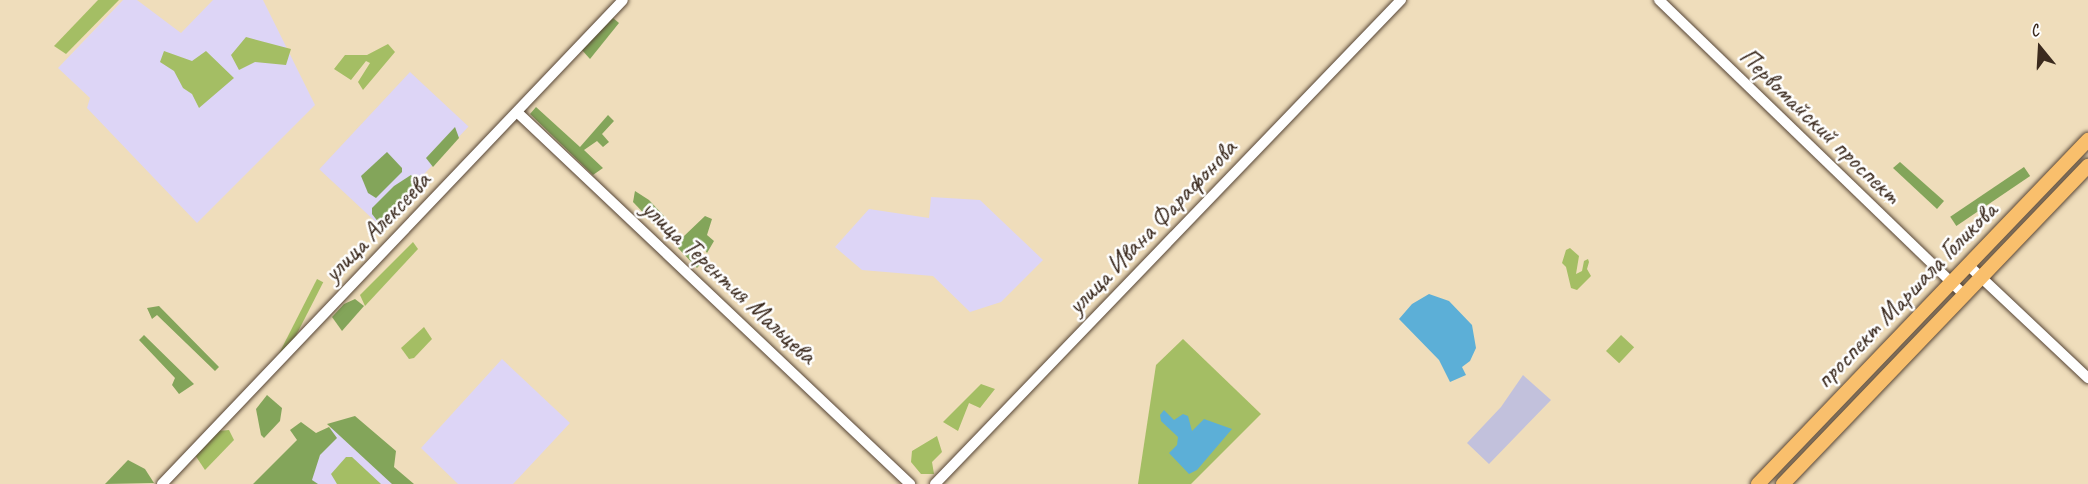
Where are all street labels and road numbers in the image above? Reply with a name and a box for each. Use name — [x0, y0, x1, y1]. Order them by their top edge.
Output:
street label: Первомайский проспект — [1733, 41, 1907, 211]
street label: улица Ивана Фарафонова — [1061, 134, 1243, 320]
street label: улица Алексеева — [316, 165, 438, 289]
street label: улица Терентия Мальцева — [636, 193, 822, 371]
street label: проспект Маршала Голикова — [1808, 194, 2004, 396]

